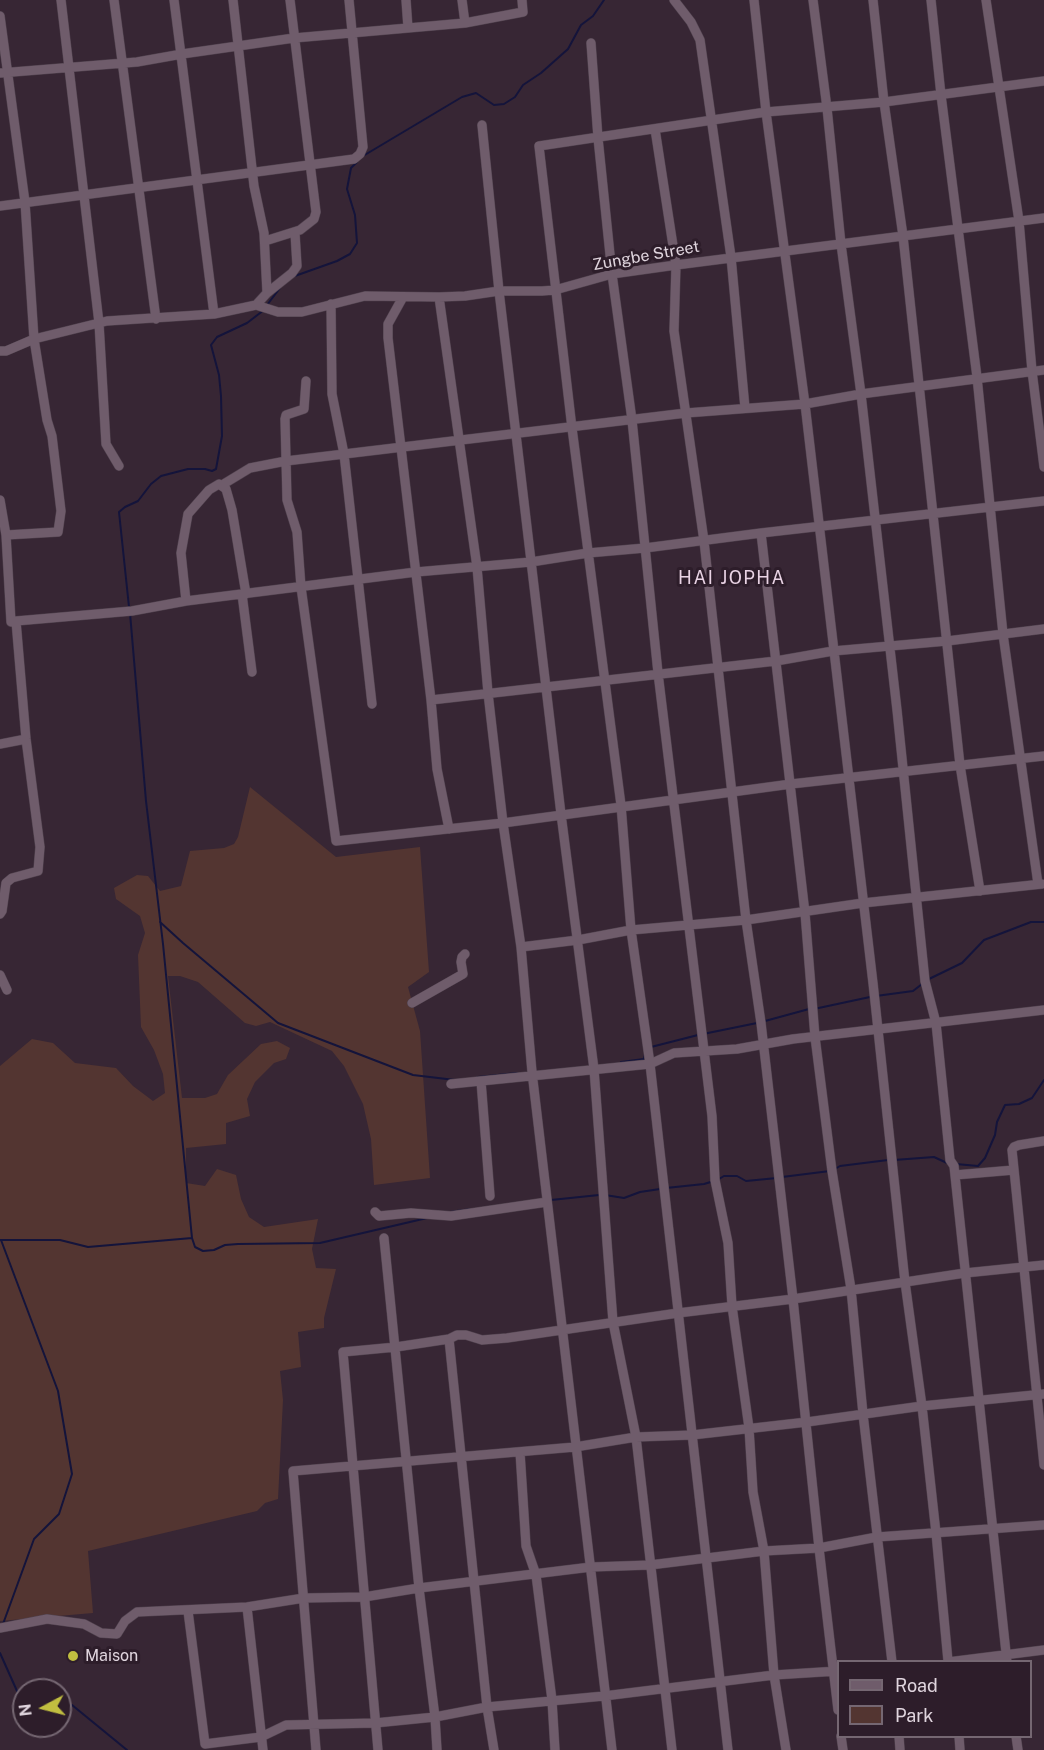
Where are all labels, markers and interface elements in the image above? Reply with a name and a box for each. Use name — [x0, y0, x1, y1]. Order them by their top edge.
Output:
street label: Zungbe Street — [591, 237, 701, 275]
district label: HAI JOPHA — [678, 567, 786, 589]
place label: Maison — [85, 1646, 138, 1666]
marker: Maison — [66, 1649, 80, 1663]
legend — [837, 1660, 1032, 1738]
text: Road — [895, 1675, 938, 1696]
north arrow — [12, 1678, 72, 1738]
text: N — [15, 1703, 36, 1717]
text: Park — [895, 1705, 933, 1726]

